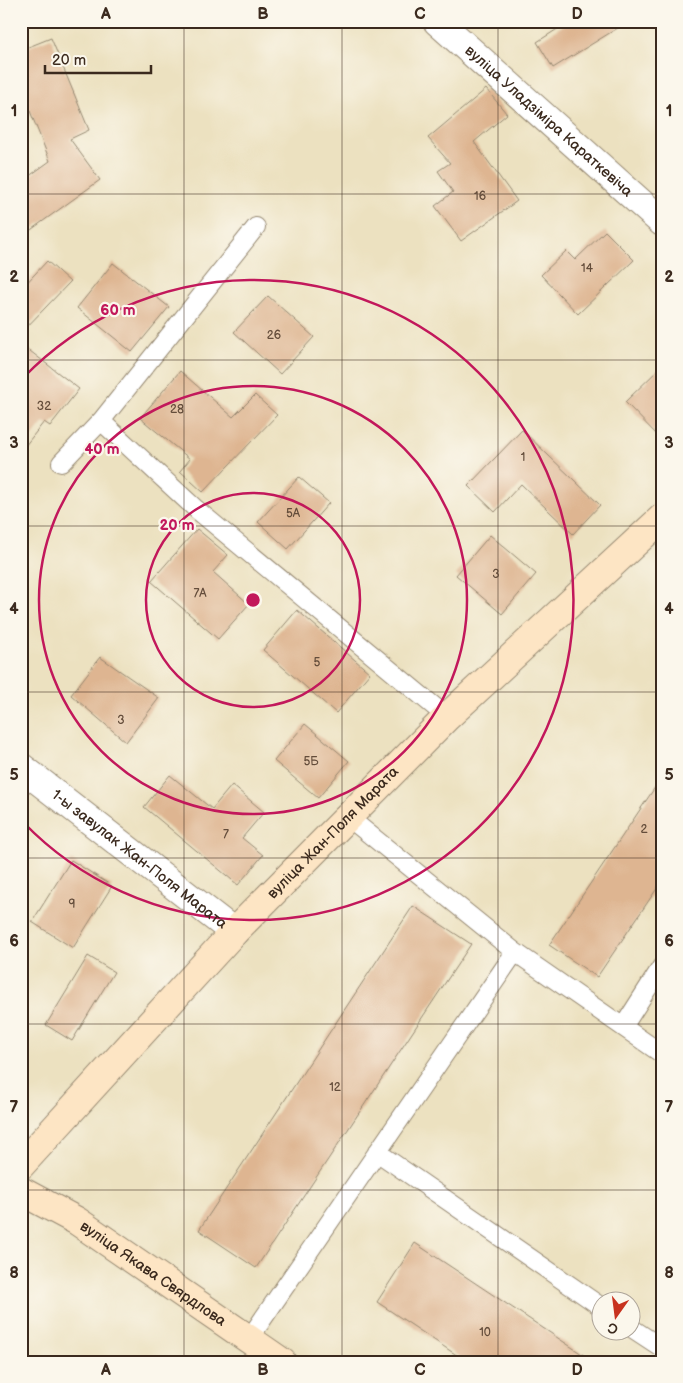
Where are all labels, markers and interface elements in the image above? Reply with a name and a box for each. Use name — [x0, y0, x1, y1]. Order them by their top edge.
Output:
text: A — [100, 5, 111, 24]
text: B — [257, 5, 269, 24]
text: C — [414, 5, 426, 24]
text: D — [571, 5, 583, 24]
street label: вуліца Уладзіміра Караткевіча — [461, 41, 637, 201]
scale bar — [45, 42, 151, 74]
text: 20 m — [52, 51, 86, 70]
text: 1 — [11, 102, 17, 121]
text: 1 — [666, 102, 672, 121]
house number: 16 — [474, 189, 486, 204]
house number: 14 — [581, 261, 594, 276]
text: 2 — [9, 268, 19, 287]
text: 2 — [664, 268, 674, 287]
text: 60 m — [100, 301, 136, 320]
house number: 26 — [267, 328, 281, 343]
house number: 32 — [37, 399, 51, 414]
house number: 28 — [170, 402, 184, 417]
text: 3 — [9, 434, 19, 453]
text: 3 — [664, 434, 674, 453]
text: 40 m — [84, 440, 120, 459]
house number: 1 — [521, 450, 525, 465]
house number: 5А — [286, 506, 301, 521]
text: 20 m — [160, 516, 195, 535]
house number: 3 — [492, 567, 500, 582]
house number: 7А — [193, 586, 207, 601]
centre of rings — [244, 591, 262, 609]
text: 4 — [9, 600, 19, 619]
text: 4 — [664, 600, 674, 619]
house number: 5 — [314, 655, 321, 670]
house number: 3 — [117, 713, 125, 728]
house number: 5Б — [303, 754, 319, 769]
street label: вуліца Жан-Поля Марата — [263, 762, 403, 903]
text: 5 — [9, 766, 19, 785]
text: 5 — [664, 766, 674, 785]
street label: 1-ы завулак Жан-Поля Марата — [48, 785, 231, 933]
house number: 2 — [640, 822, 648, 837]
house number: 7 — [223, 827, 229, 842]
house number: 9 — [69, 897, 76, 912]
text: 6 — [9, 932, 19, 951]
text: 6 — [664, 932, 674, 951]
house number: 12 — [329, 1080, 341, 1095]
text: 7 — [10, 1098, 19, 1117]
text: 7 — [665, 1098, 674, 1117]
street label: вуліца Якава Свярдлова — [76, 1216, 230, 1330]
text: 8 — [9, 1264, 19, 1283]
text: 8 — [664, 1264, 674, 1283]
north arrow — [590, 1290, 640, 1340]
text: С — [606, 1319, 620, 1338]
house number: 10 — [479, 1325, 491, 1340]
text: A — [100, 1361, 111, 1380]
text: B — [257, 1361, 269, 1380]
text: C — [414, 1361, 426, 1380]
text: D — [571, 1361, 583, 1380]

